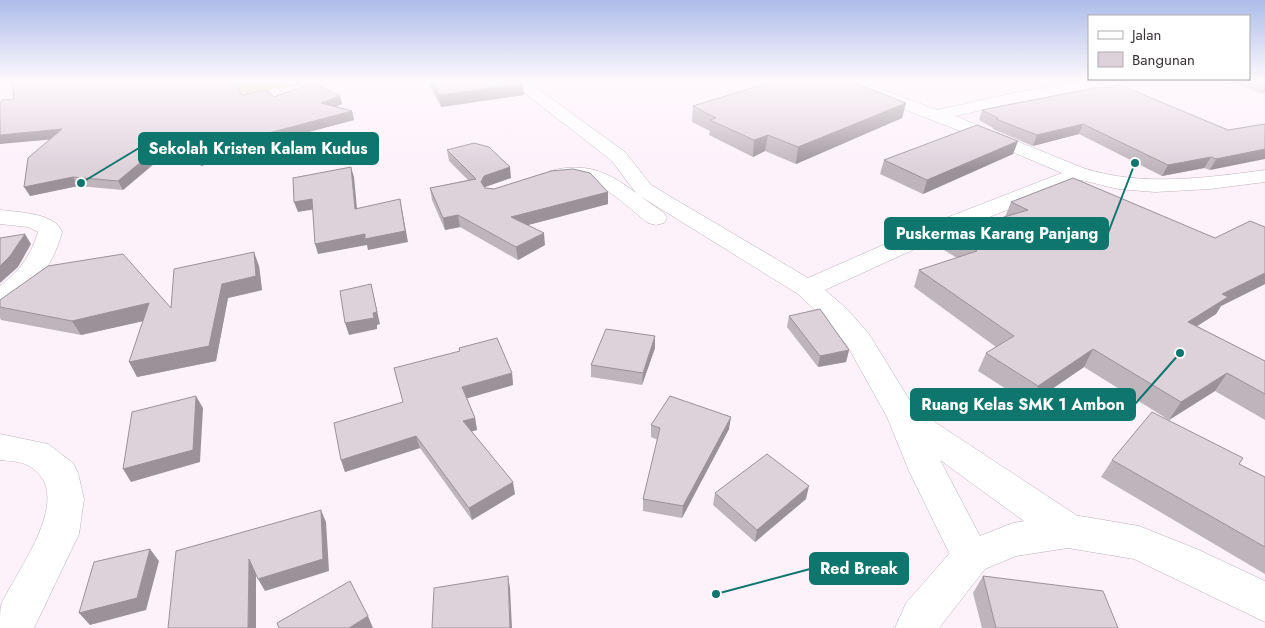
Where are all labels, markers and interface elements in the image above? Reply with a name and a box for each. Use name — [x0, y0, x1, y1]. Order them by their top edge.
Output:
legend — [1088, 15, 1250, 80]
text: Jalan — [1130, 24, 1161, 46]
text: Bangunan — [1132, 49, 1195, 71]
callout: Sekolah Kristen Kalam Kudus — [139, 133, 378, 164]
text: Sekolah Kristen Kalam Kudus — [148, 137, 368, 160]
callout: Puskermas Karang Panjang — [885, 218, 1108, 249]
text: Puskermas Karang Panjang — [896, 222, 1098, 245]
callout: Ruang Kelas SMK 1 Ambon — [911, 389, 1135, 420]
text: Ruang Kelas SMK 1 Ambon — [921, 393, 1125, 416]
callout: Red Break — [810, 553, 908, 584]
text: Red Break — [820, 557, 899, 580]

